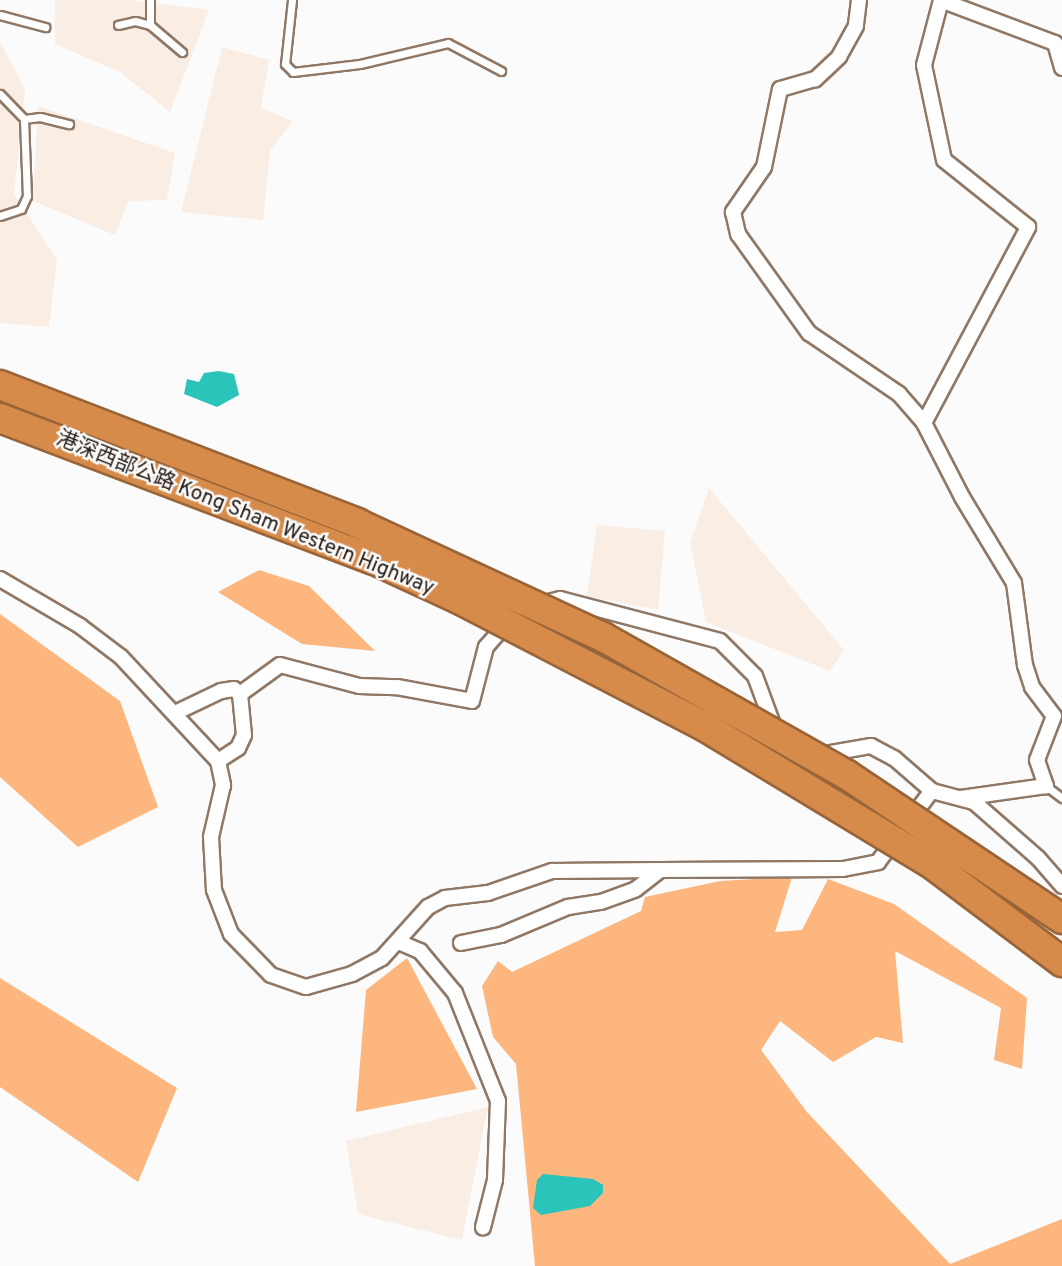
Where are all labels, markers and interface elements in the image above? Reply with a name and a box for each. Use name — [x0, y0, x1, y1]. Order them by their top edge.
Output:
street label: 港深西部公路 Kong Sham Western Highway — [52, 426, 438, 602]

